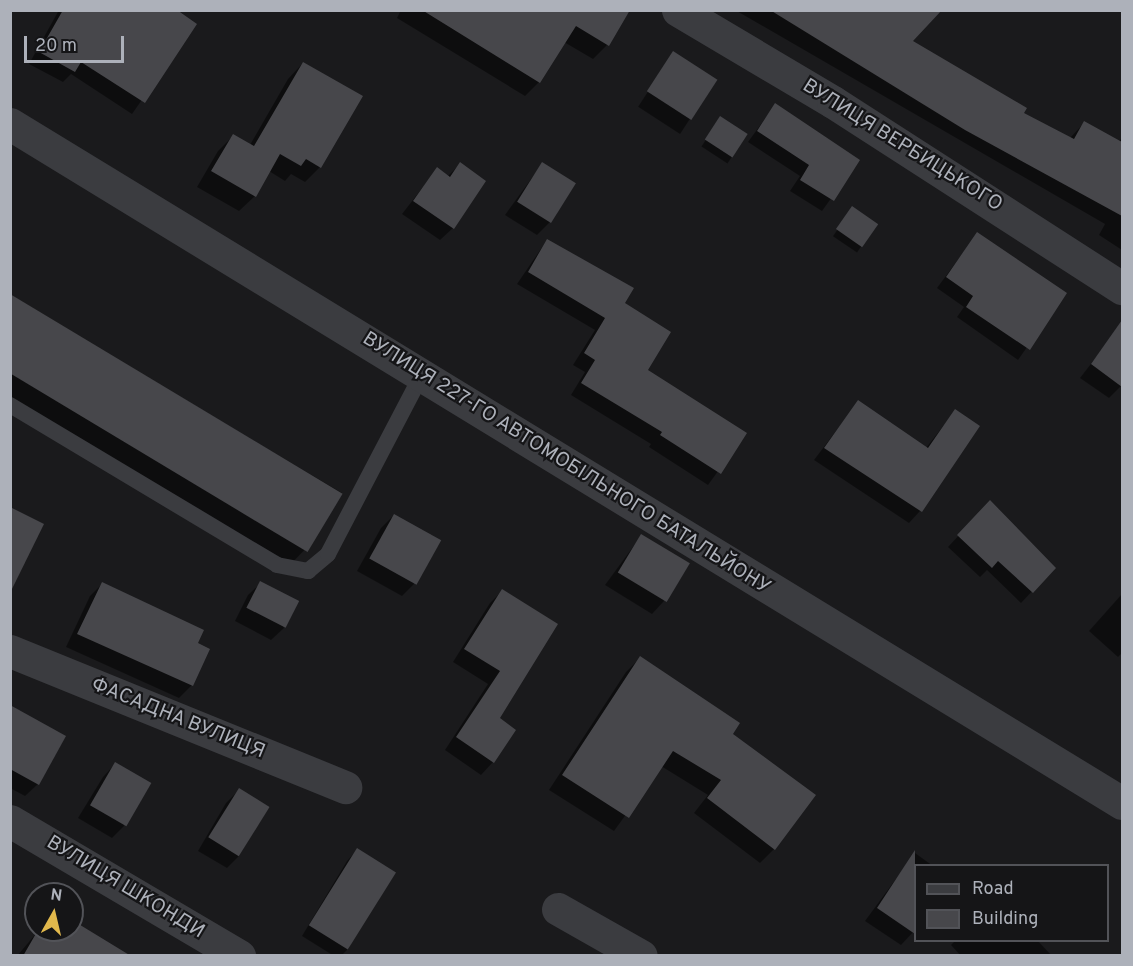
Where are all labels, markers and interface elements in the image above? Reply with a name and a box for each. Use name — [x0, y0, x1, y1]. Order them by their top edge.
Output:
scale bar — [27, 24, 128, 62]
text: 20 m — [35, 35, 77, 58]
street label: ВУЛИЦЯ ВЕРБИЦЬКОГО — [798, 75, 1006, 217]
street label: ВУЛИЦЯ 227-ГО АВТОМОБІЛЬНОГО БАТАЛЬЙОНУ — [357, 327, 775, 601]
street label: ФАСАДНА ВУЛИЦЯ — [87, 673, 269, 765]
street label: ВУЛИЦЯ ШКОНДИ — [42, 831, 208, 945]
legend — [914, 864, 1109, 942]
text: Road — [972, 878, 1014, 901]
north arrow — [24, 882, 84, 942]
text: N — [49, 885, 63, 907]
text: Building — [972, 908, 1038, 931]

